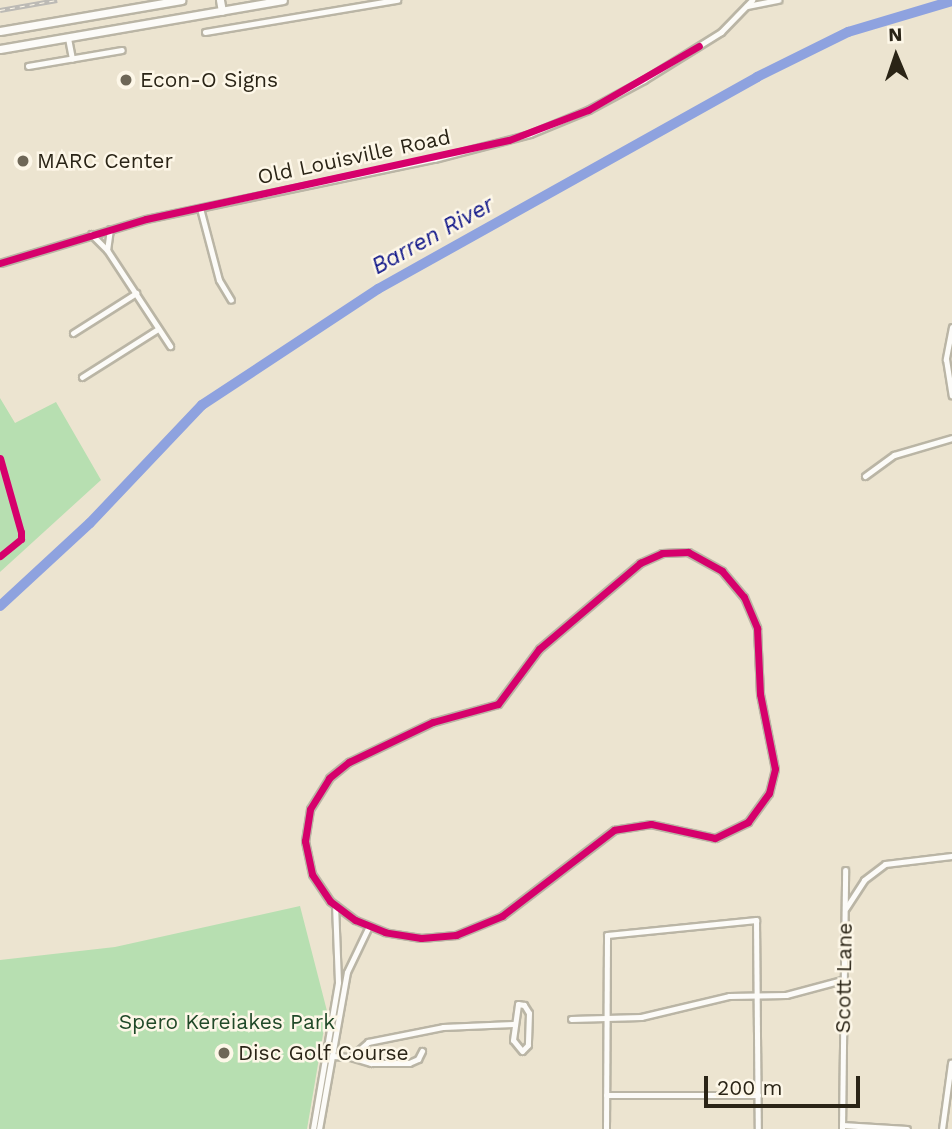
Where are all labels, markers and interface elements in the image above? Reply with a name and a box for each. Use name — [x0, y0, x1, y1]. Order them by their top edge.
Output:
north arrow — [861, 21, 931, 91]
text: N — [888, 23, 903, 46]
place label: Econ-O Signs — [140, 67, 278, 93]
marker: Econ-O Signs — [118, 72, 134, 88]
street label: Old Louisville Road — [255, 124, 453, 190]
place label: MARC Center — [37, 148, 173, 174]
marker: MARC Center — [15, 153, 31, 169]
water label: Barren River — [367, 191, 499, 281]
street label: Scott Lane — [830, 922, 858, 1034]
park label: Spero Kereiakes Park — [119, 1009, 335, 1035]
place label: Disc Golf Course — [238, 1040, 410, 1066]
marker: Disc Golf Course — [216, 1045, 232, 1061]
scale bar — [707, 1062, 863, 1106]
text: 200 m — [717, 1075, 783, 1100]

